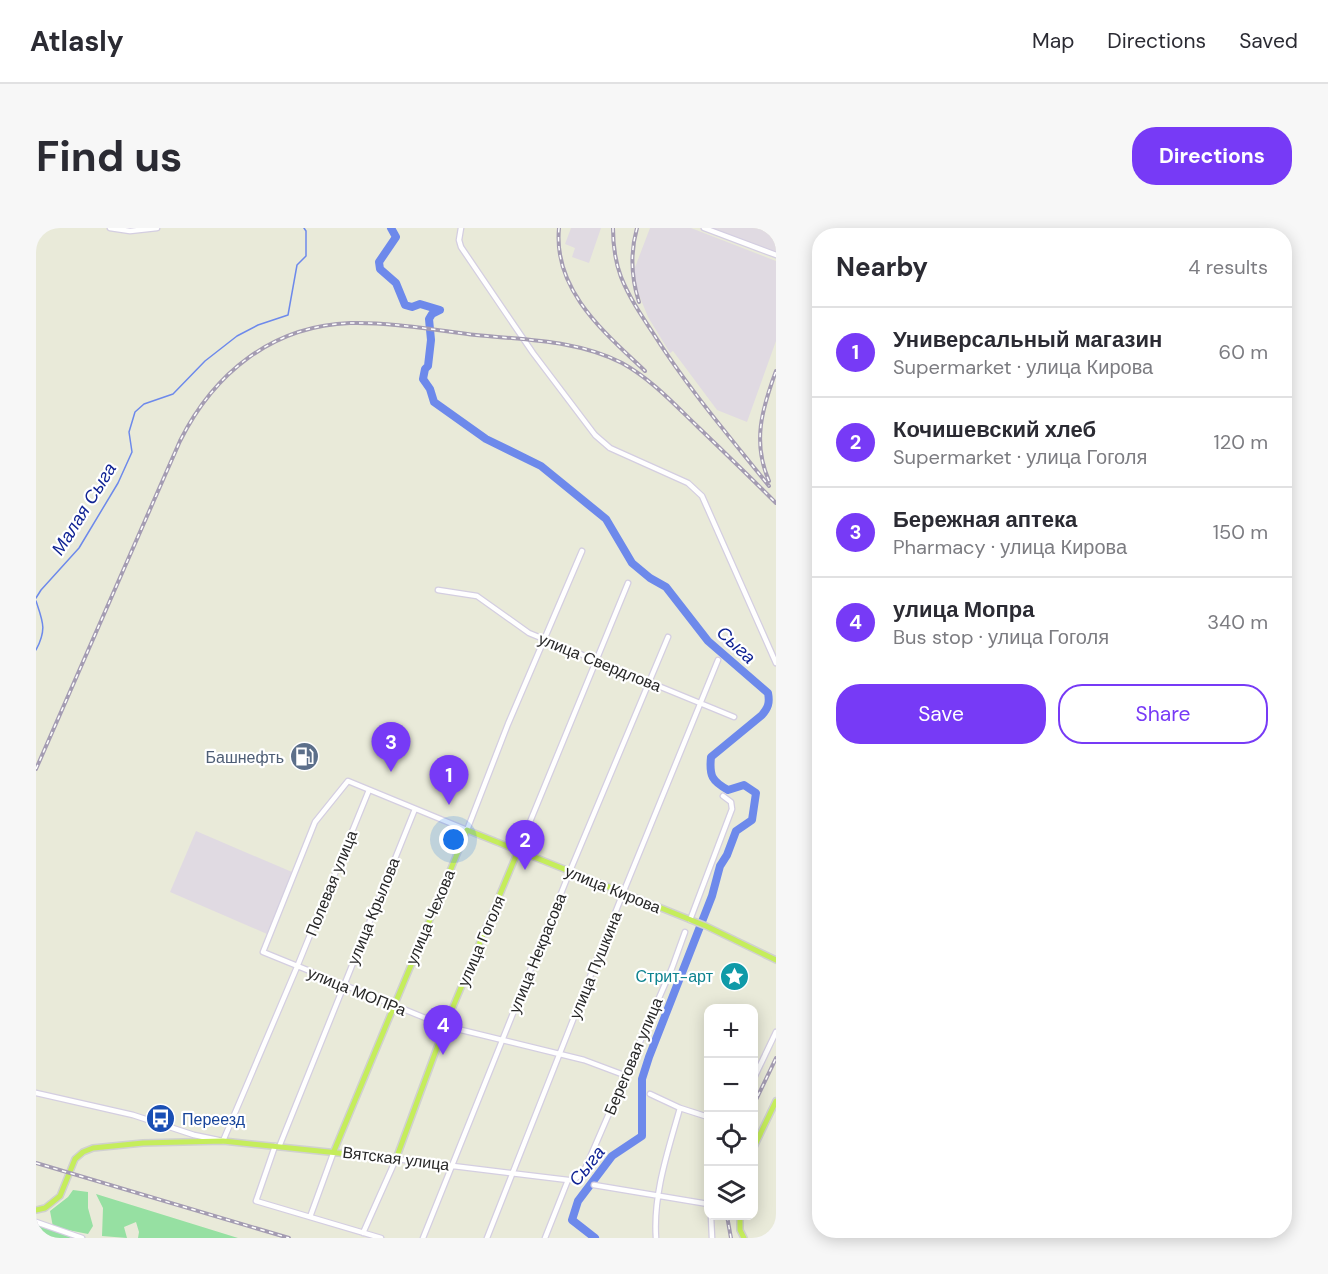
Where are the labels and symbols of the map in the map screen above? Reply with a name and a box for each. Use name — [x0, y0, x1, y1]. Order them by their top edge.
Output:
water label: Малая Сыга — [46, 458, 122, 560]
water label: Сыга — [711, 621, 761, 669]
street label: улица Свердлова — [535, 628, 664, 697]
pin: 3 — [372, 722, 410, 772]
fuel station icon: Башнефть — [289, 741, 321, 773]
place label: Башнефть — [206, 747, 284, 768]
pin: 1 — [430, 756, 468, 805]
pin: 2 — [506, 820, 544, 870]
your location — [439, 825, 468, 854]
street label: Полевая улица — [301, 827, 362, 939]
street label: улица Крылова — [342, 855, 405, 968]
street label: улица Кирова — [562, 861, 664, 918]
street label: улица Чехова — [401, 866, 460, 968]
street label: улица Некрасова — [504, 890, 571, 1016]
street label: улица Гоголя — [453, 893, 510, 990]
street label: улица Пушкина — [564, 908, 627, 1022]
place icon: Стрит-арт — [718, 960, 750, 992]
street label: улица МОПРа — [304, 962, 409, 1021]
place label: Стрит-арт — [636, 966, 714, 987]
street label: Береговая улица — [599, 994, 668, 1118]
pin: 4 — [424, 1006, 462, 1055]
bus stop icon: Переезд — [145, 1103, 177, 1135]
place label: Переезд — [182, 1109, 246, 1130]
water label: Сыга — [564, 1141, 610, 1191]
street label: Вятская улица — [341, 1142, 451, 1175]

